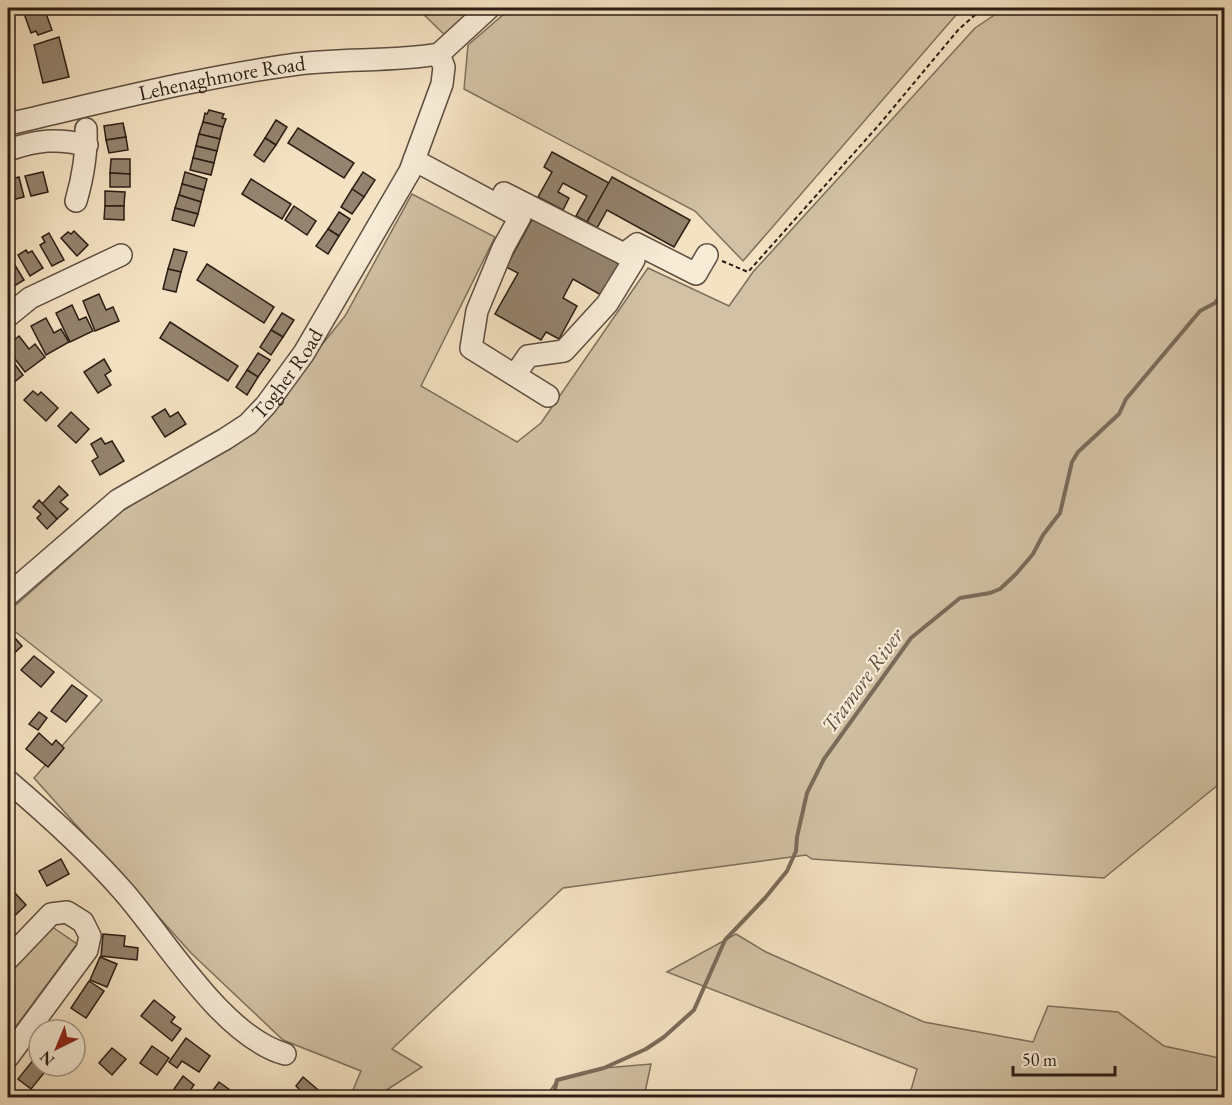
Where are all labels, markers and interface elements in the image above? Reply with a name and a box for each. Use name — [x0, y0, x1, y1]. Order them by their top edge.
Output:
street label: Lehenaghmore Road — [136, 49, 307, 106]
street label: Togher Road — [246, 323, 329, 425]
water label: Tramore River — [815, 621, 911, 738]
north arrow — [27, 1018, 87, 1078]
scale bar — [1013, 1039, 1115, 1077]
text: N — [35, 1046, 59, 1071]
text: 50 m — [1022, 1048, 1057, 1071]

